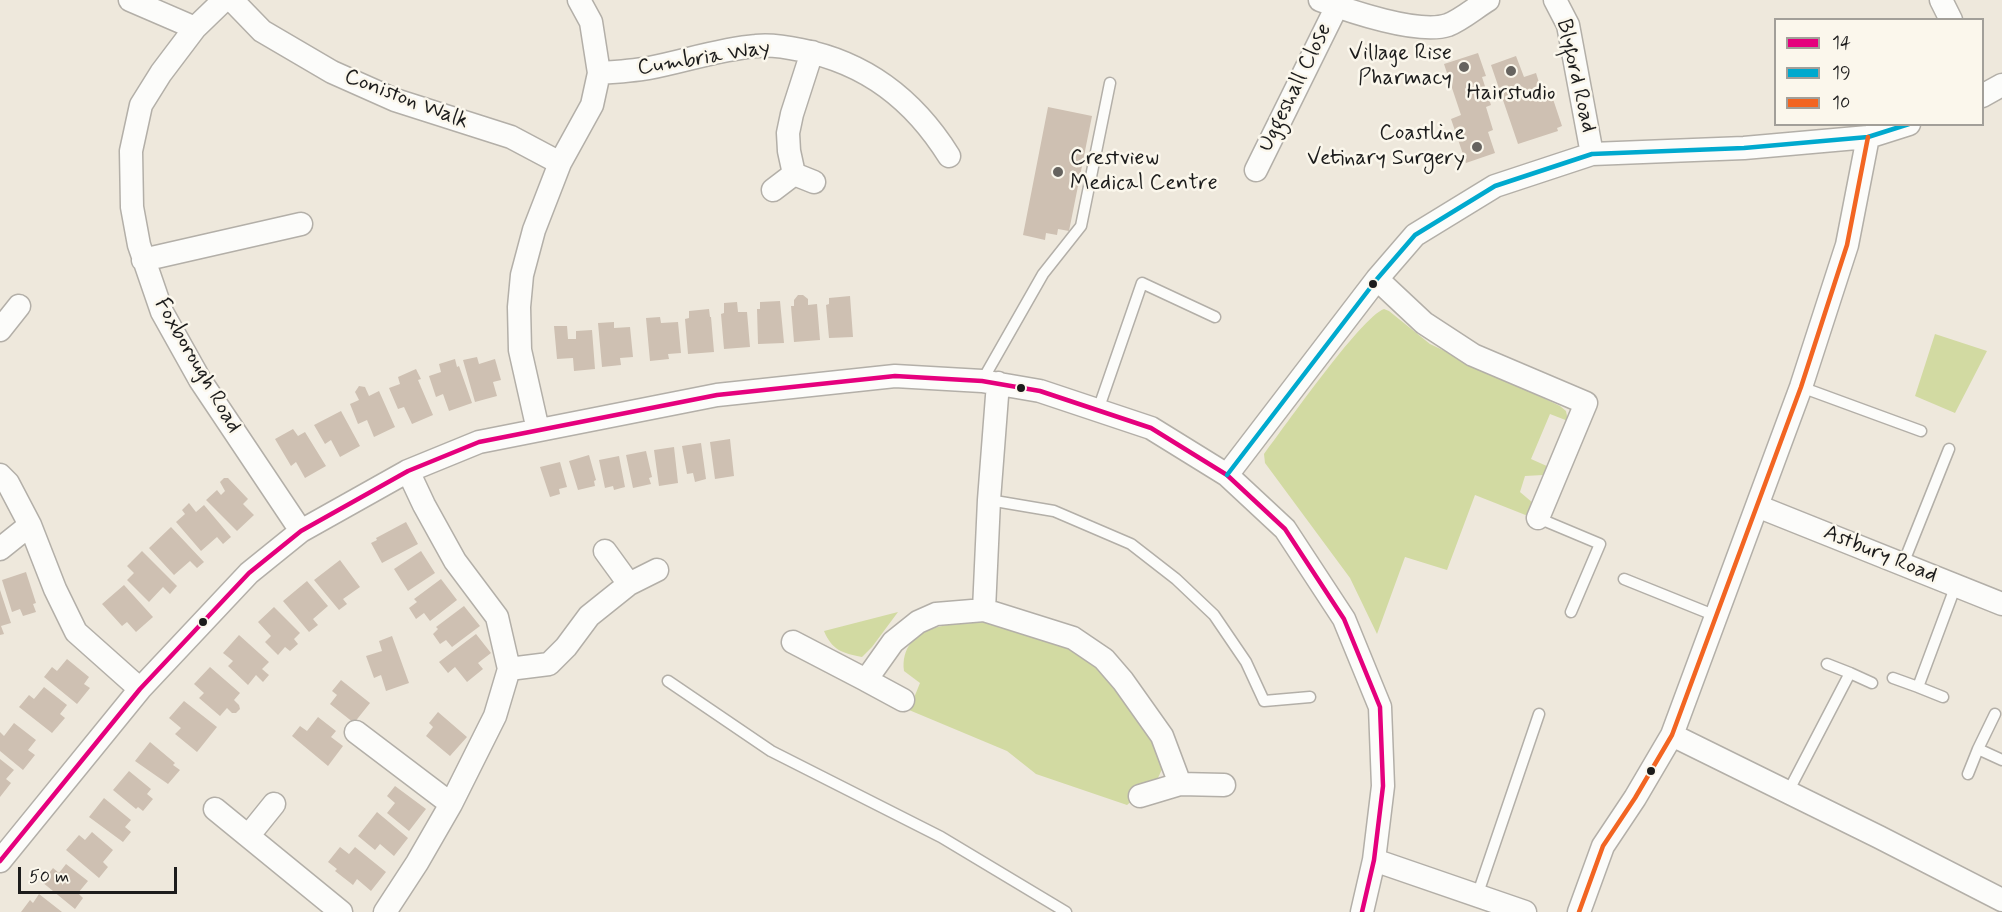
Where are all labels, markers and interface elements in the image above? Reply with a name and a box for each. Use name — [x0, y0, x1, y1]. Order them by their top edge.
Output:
street label: Blyford Road — [1549, 17, 1601, 135]
legend — [1774, 18, 1984, 126]
street label: Uggeshall Close — [1254, 20, 1338, 156]
text: 14 — [1832, 31, 1851, 55]
street label: Cumbria Way — [636, 35, 772, 83]
place label: Village Rise Pharmacy — [1349, 41, 1452, 92]
marker: Village Rise Pharmacy — [1457, 60, 1471, 74]
text: 19 — [1832, 61, 1851, 85]
street label: Coniston Walk — [340, 64, 472, 136]
marker: Hairstudio — [1504, 64, 1518, 78]
place label: Hairstudio — [1466, 81, 1556, 107]
text: 10 — [1832, 91, 1850, 115]
place label: Coastline Vetinary Surgery — [1307, 121, 1465, 172]
marker: Coastline Vetinary Surgery — [1470, 140, 1484, 154]
place label: Crestview Medical Centre — [1070, 146, 1218, 198]
marker: Crestview Medical Centre — [1051, 165, 1065, 179]
unlabelled marker — [1367, 278, 1379, 290]
street label: Foxborough Road — [148, 294, 246, 438]
unlabelled marker — [1015, 382, 1027, 394]
street label: Astbury Road — [1819, 520, 1941, 590]
unlabelled marker — [197, 616, 209, 628]
unlabelled marker — [1645, 765, 1657, 777]
scale bar — [21, 855, 180, 893]
text: 50 m — [29, 865, 69, 889]

